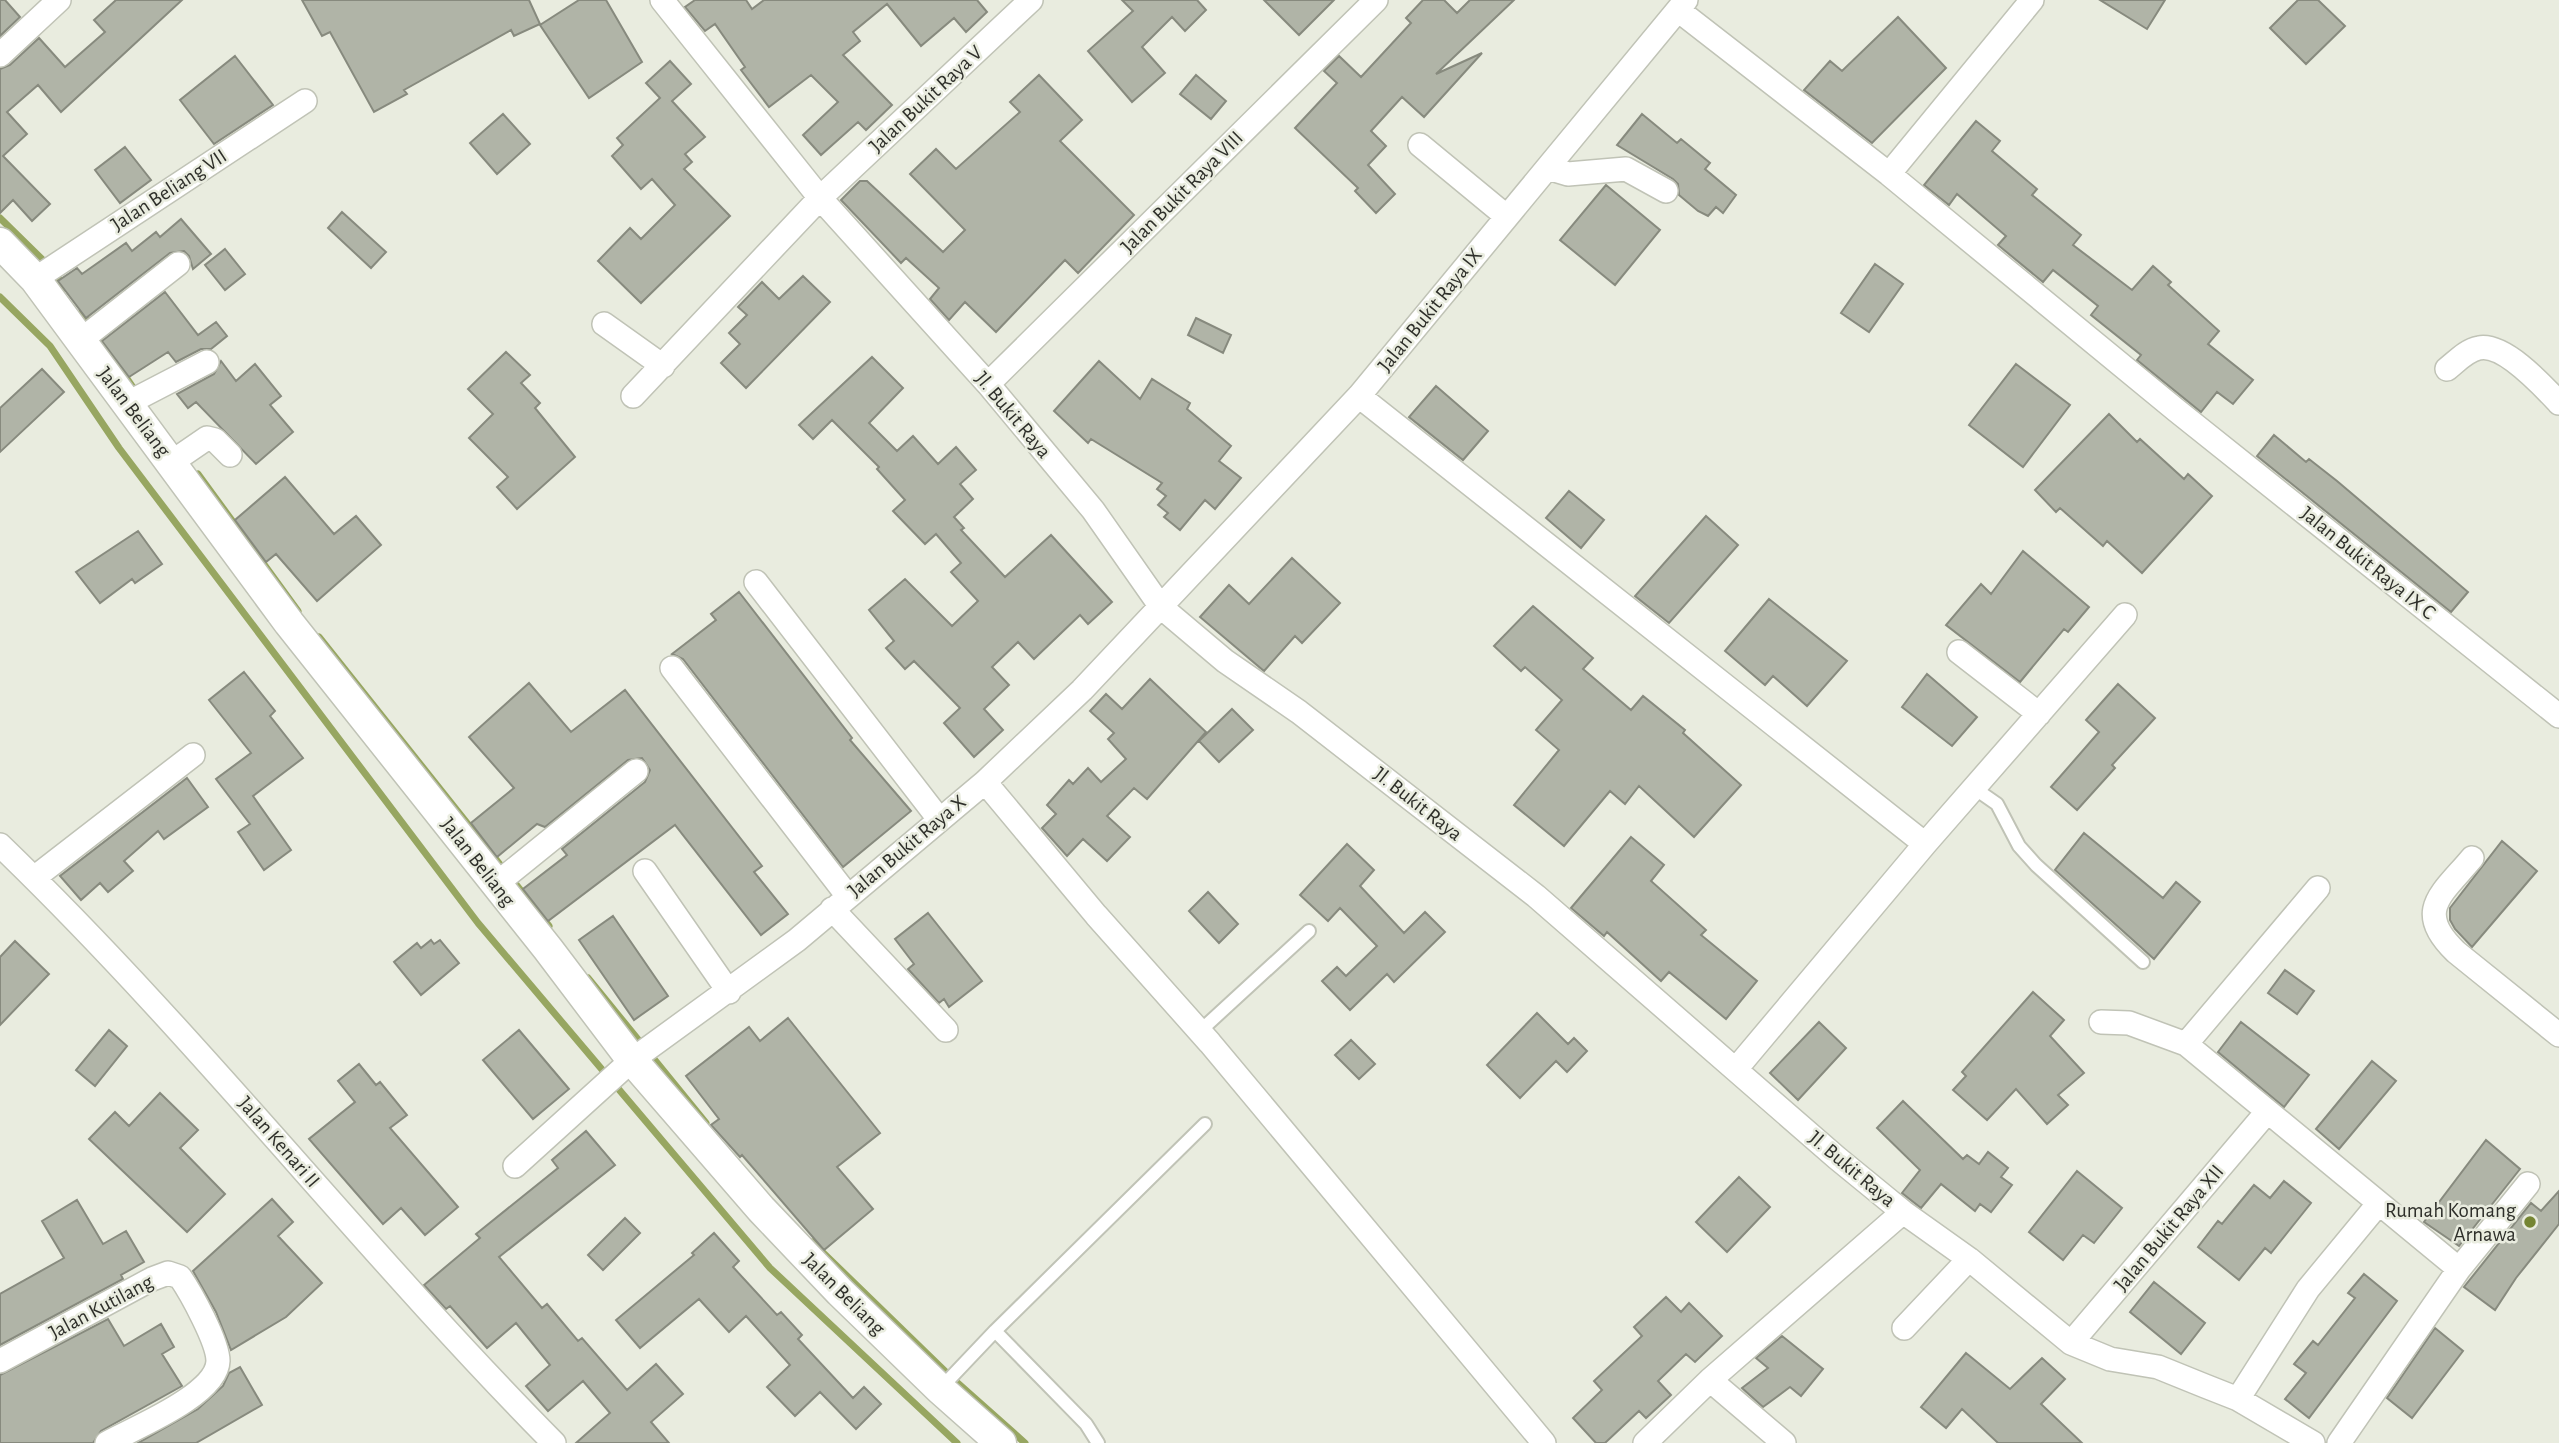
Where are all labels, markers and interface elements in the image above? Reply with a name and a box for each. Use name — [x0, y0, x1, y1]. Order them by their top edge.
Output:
street label: Jalan Bukit Raya V — [865, 41, 987, 156]
street label: Jalan Bukit Raya VIII — [1117, 127, 1247, 257]
street label: Jalan Beliang VII — [108, 145, 230, 235]
street label: Jalan Bukit Raya IX — [1374, 244, 1486, 376]
street label: Jalan Beliang — [94, 363, 175, 461]
street label: Jl. Bukit Raya — [971, 368, 1055, 462]
street label: Jalan Bukit Raya IX C — [2297, 502, 2439, 624]
street label: Jl. Bukit Raya — [1370, 763, 1466, 845]
street label: Jalan Bukit Raya X — [844, 791, 970, 901]
street label: Jalan Beliang — [437, 814, 519, 911]
street label: Jalan Kenari II — [234, 1093, 324, 1191]
street label: Jl. Bukit Raya — [1805, 1127, 1899, 1211]
street label: Jalan Bukit Raya XII — [2110, 1161, 2228, 1295]
place label: Rumah Komang Arnawa — [2385, 1200, 2517, 1245]
marker: Rumah Komang Arnawa — [2522, 1214, 2538, 1230]
street label: Jalan Beliang — [799, 1249, 890, 1340]
street label: Jalan Kutilang — [46, 1271, 157, 1343]

